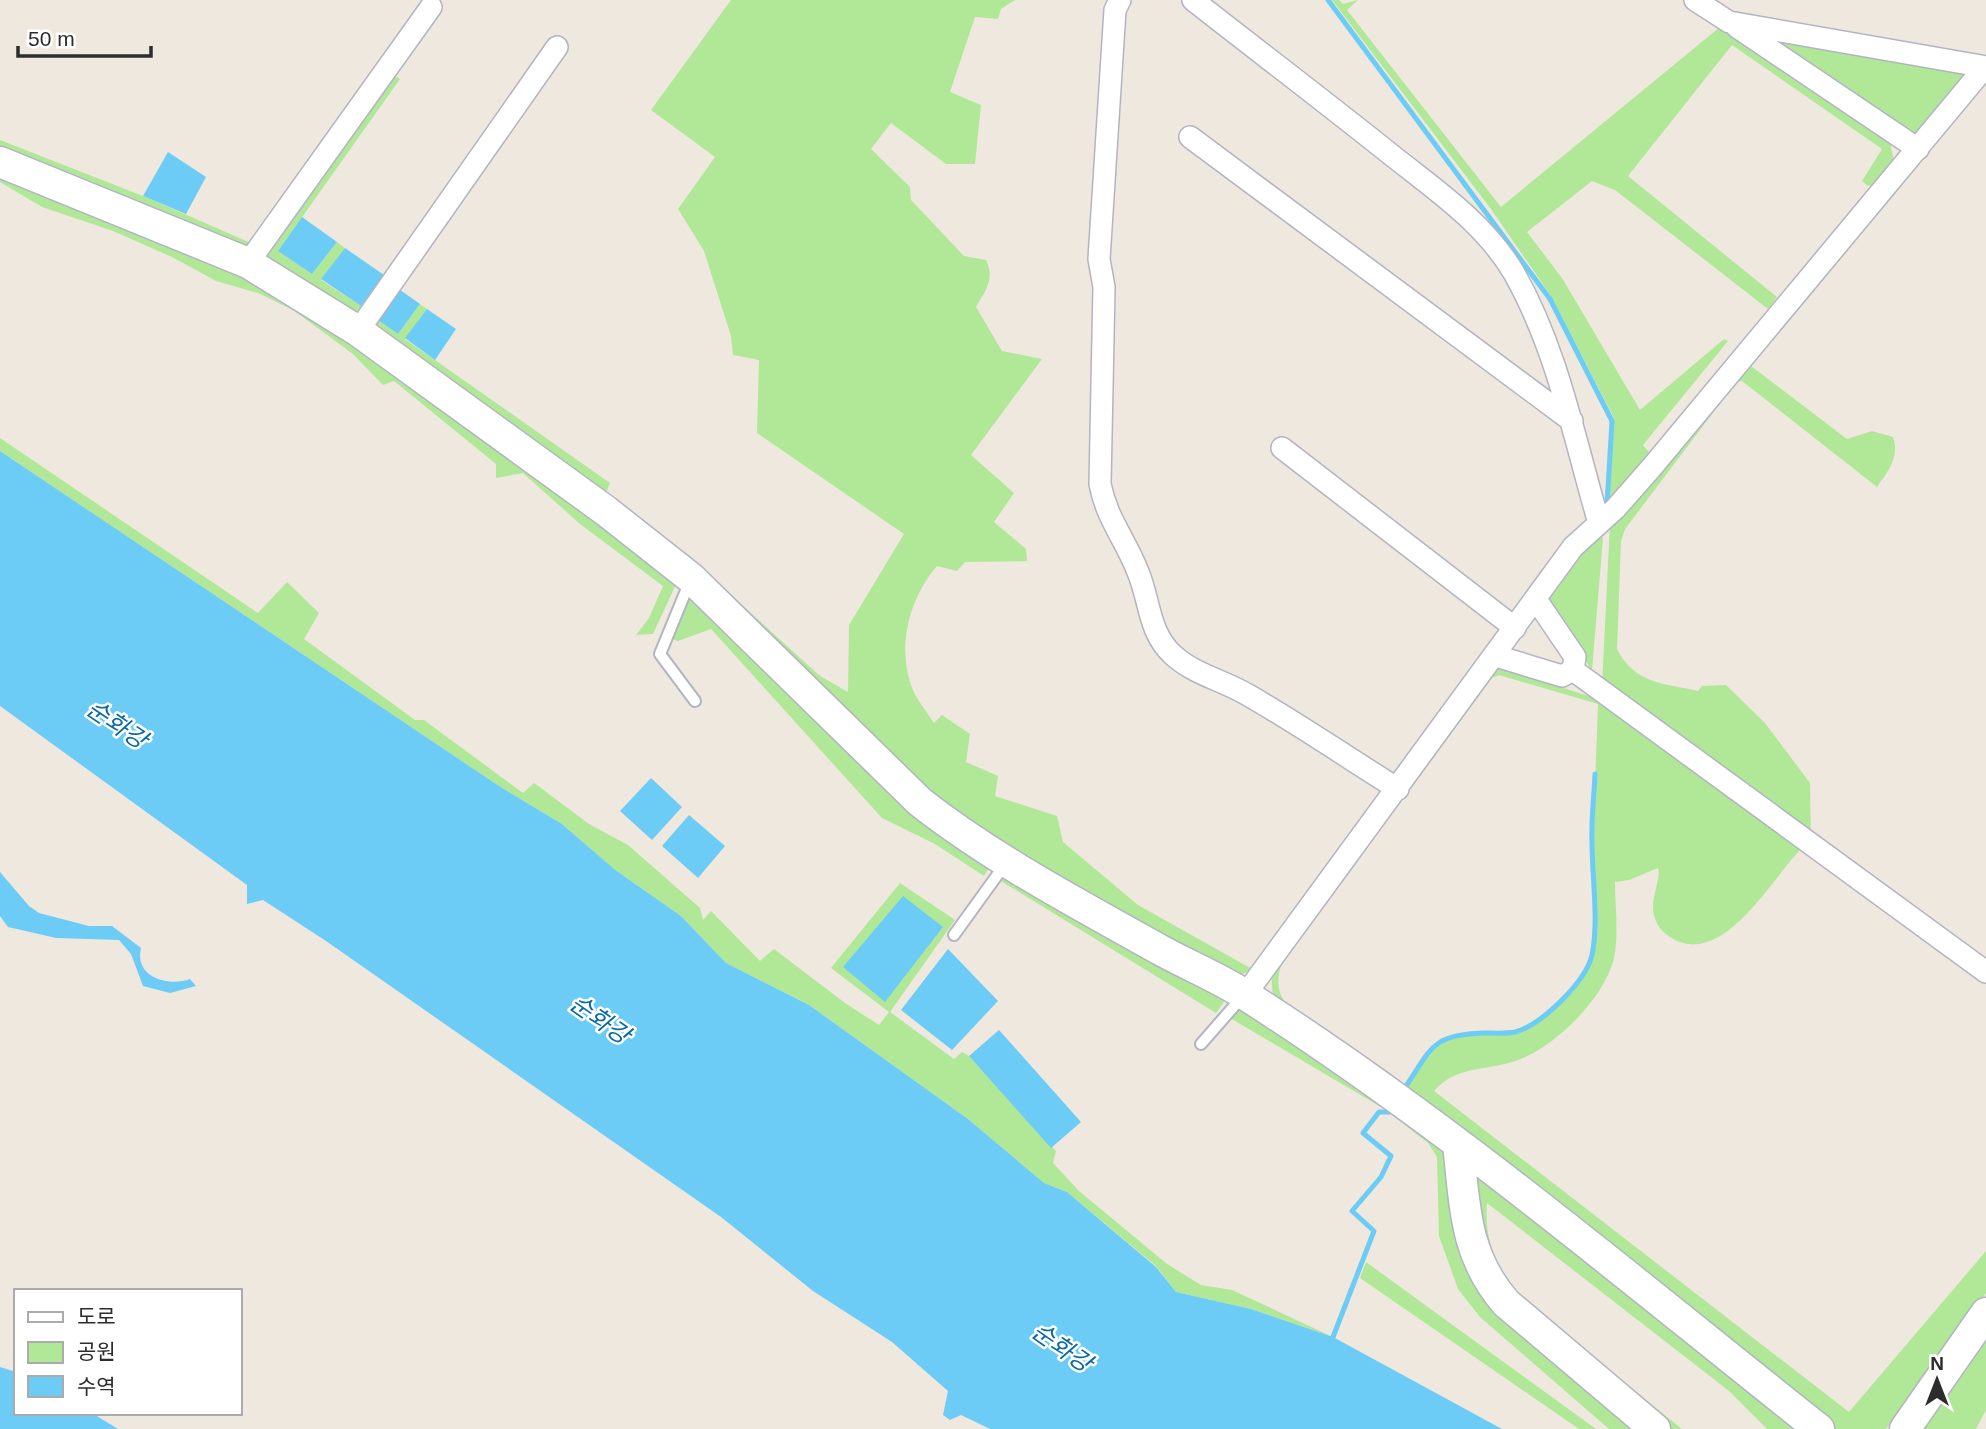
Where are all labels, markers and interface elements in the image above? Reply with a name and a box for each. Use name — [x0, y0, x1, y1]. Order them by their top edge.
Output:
scale bar — [18, 14, 150, 58]
text: 50 m — [28, 27, 75, 50]
water label: 순화강 — [82, 694, 154, 755]
water label: 순화강 — [565, 989, 637, 1051]
legend — [14, 1289, 242, 1415]
text: 도로 — [77, 1305, 116, 1328]
water label: 순화강 — [1027, 1317, 1099, 1379]
text: 공원 — [77, 1340, 116, 1363]
north arrow — [1902, 1345, 1972, 1415]
text: N — [1930, 1353, 1944, 1374]
text: 수역 — [77, 1375, 116, 1398]

